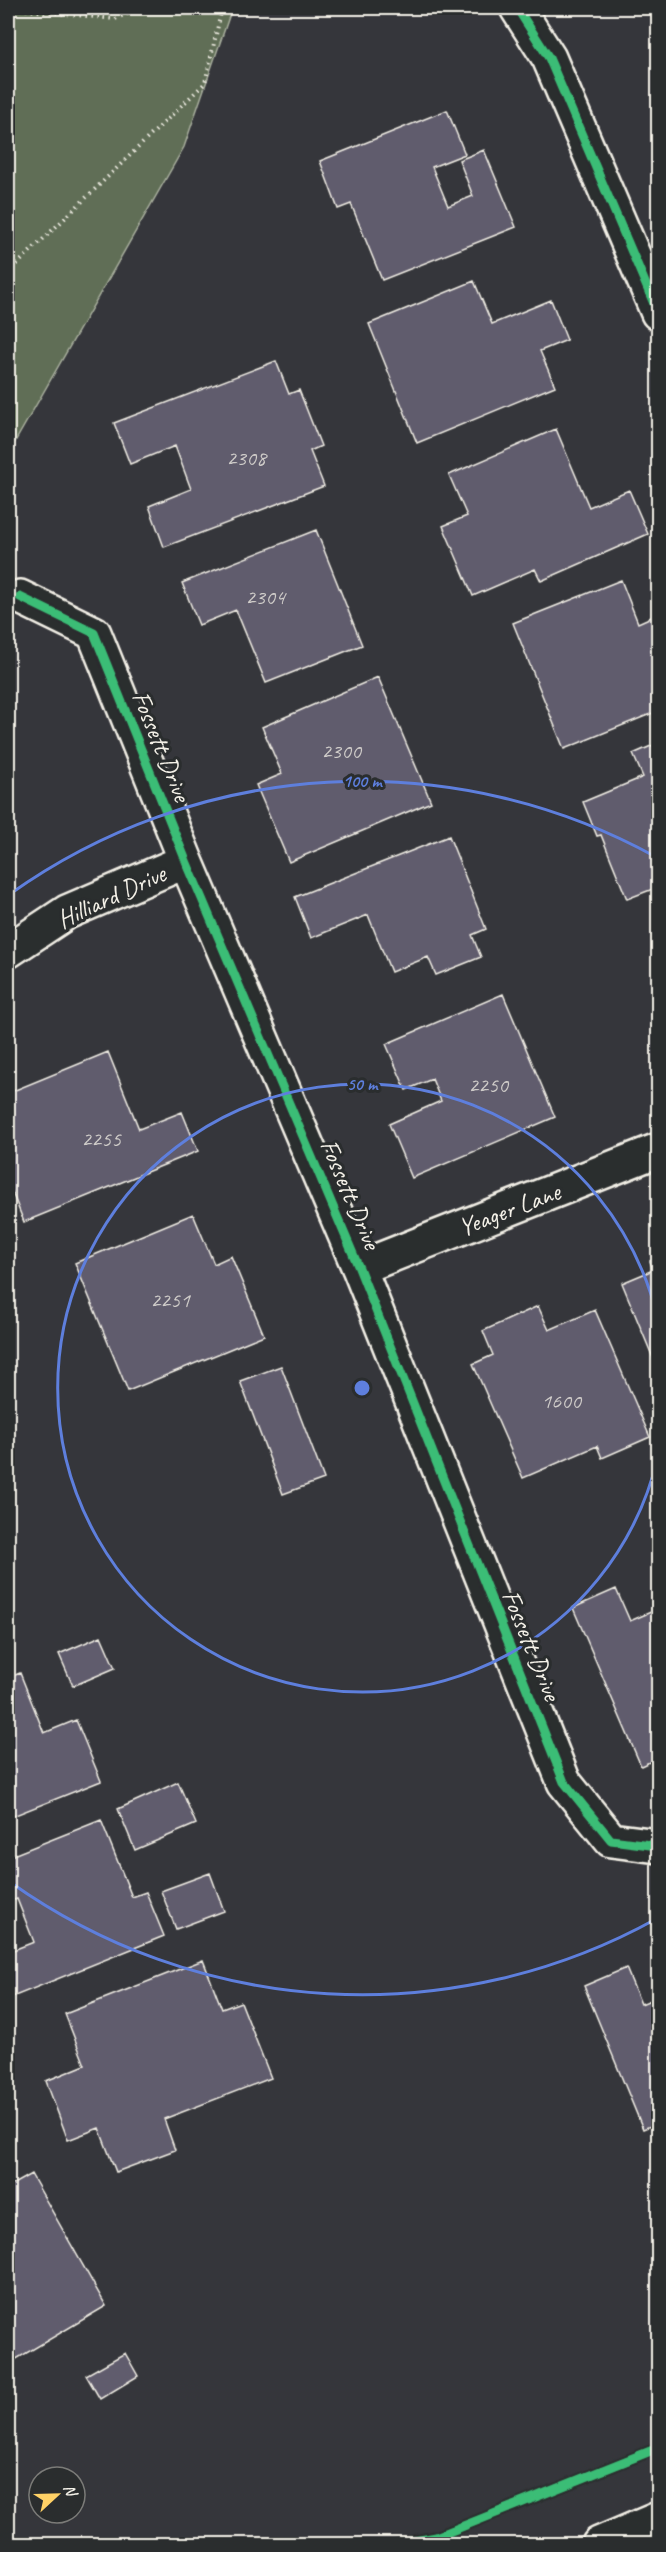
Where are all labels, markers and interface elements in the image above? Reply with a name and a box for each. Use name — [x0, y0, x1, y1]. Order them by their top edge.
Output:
house number: 2308 — [226, 444, 268, 472]
house number: 2304 — [245, 583, 287, 611]
street label: Fossett Drive — [124, 686, 200, 809]
house number: 2300 — [321, 737, 363, 765]
text: 100 m — [343, 770, 383, 792]
street label: Hilliard Drive — [52, 856, 172, 936]
house number: 2250 — [468, 1071, 510, 1099]
text: 50 m — [347, 1073, 379, 1095]
house number: 2255 — [81, 1125, 122, 1153]
street label: Fossett Drive — [313, 1134, 389, 1257]
street label: Yeager Lane — [454, 1174, 566, 1244]
house number: 2251 — [150, 1286, 191, 1314]
centre of rings — [352, 1378, 372, 1398]
house number: 1600 — [541, 1387, 583, 1415]
street label: Fossett Drive — [494, 1585, 570, 1708]
north arrow — [27, 2465, 87, 2525]
text: N — [59, 2481, 82, 2501]

